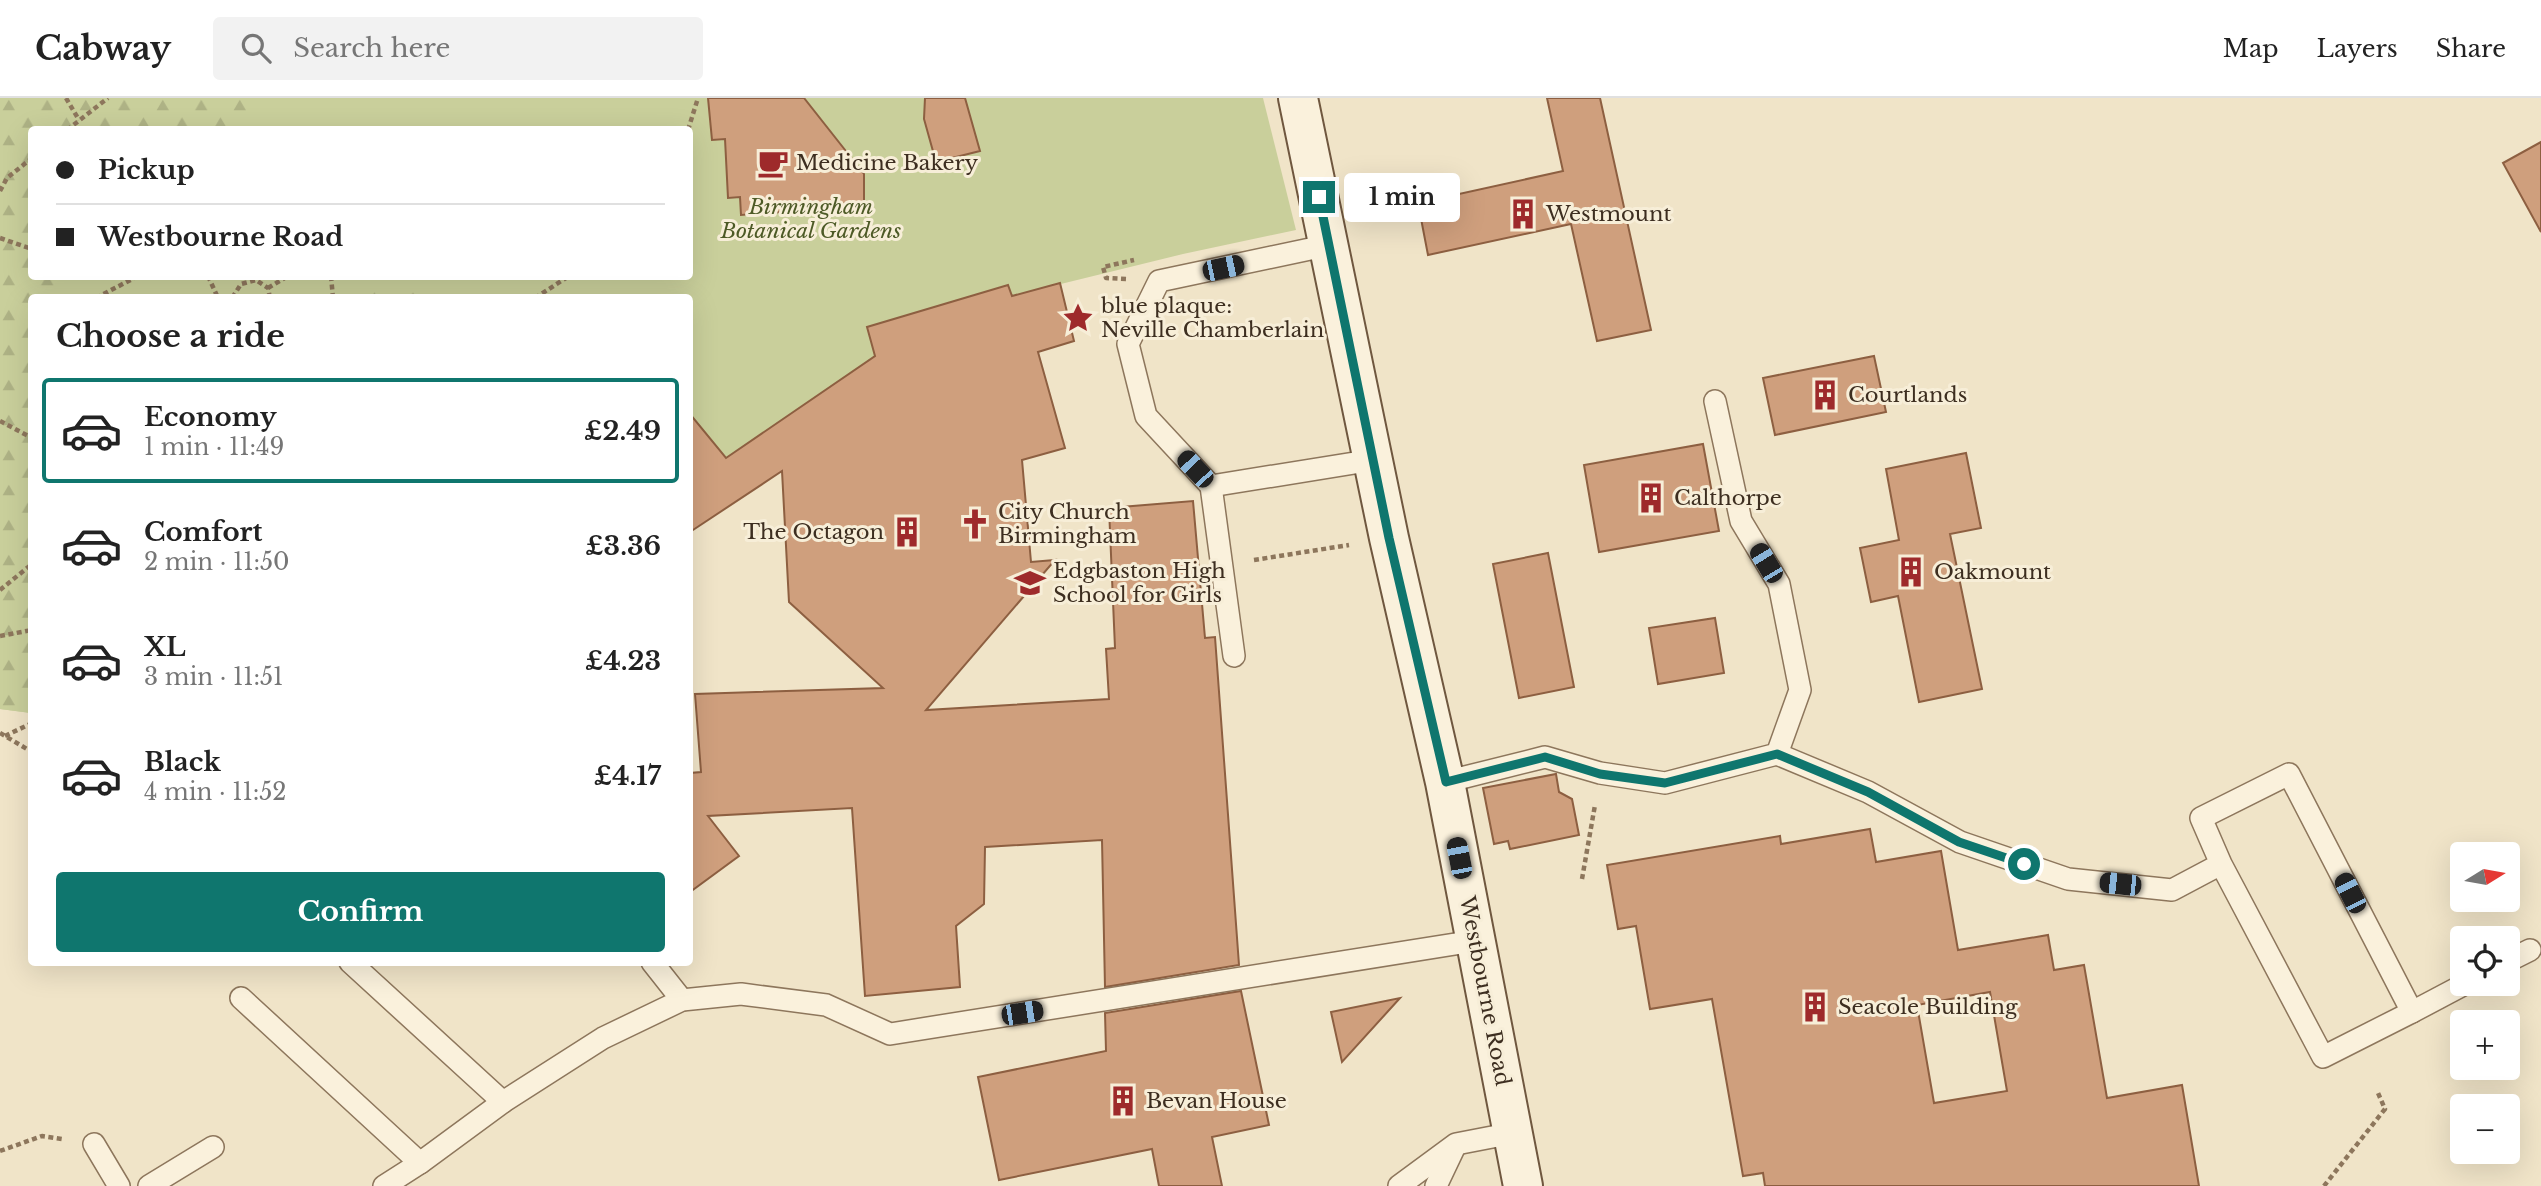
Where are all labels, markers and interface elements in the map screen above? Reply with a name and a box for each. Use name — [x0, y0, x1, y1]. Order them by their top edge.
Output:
search box — [213, 17, 703, 80]
text: Cabway — [35, 28, 171, 69]
icon: search — [237, 29, 275, 67]
text: Search here — [293, 32, 450, 64]
text: Map — [2223, 34, 2279, 63]
text: Layers — [2317, 34, 2398, 63]
text: Share — [2436, 34, 2506, 63]
cafe icon: Medicine Bakery — [756, 146, 790, 180]
place label: Medicine Bakery — [796, 150, 979, 176]
text: Pickup — [98, 154, 195, 186]
callout: 1 min — [1344, 172, 1459, 222]
route end — [1303, 181, 1335, 213]
text: 1 min — [1369, 183, 1435, 211]
park label: Birmingham Botanical Gardens — [720, 194, 901, 244]
building icon: Westmount — [1506, 197, 1540, 231]
place label: Westmount — [1545, 201, 1671, 227]
text: Westbourne Road — [98, 221, 343, 253]
car — [1201, 253, 1246, 283]
place label: blue plaque: Neville Chamberlain — [1100, 293, 1324, 343]
place icon: blue plaque: Neville Chamberlain — [1061, 301, 1095, 335]
text: Choose a ride — [56, 316, 285, 356]
building icon: Courtlands — [1808, 378, 1842, 412]
place label: Courtlands — [1848, 382, 1967, 408]
icon: car — [60, 399, 123, 462]
text: Economy — [144, 401, 277, 433]
text: £2.49 — [584, 415, 661, 447]
text: 1 min · 11:49 — [144, 433, 284, 461]
car — [1173, 446, 1218, 492]
building icon: Calthorpe — [1634, 481, 1668, 515]
place label: Calthorpe — [1674, 485, 1782, 511]
place label: City Church Birmingham — [998, 499, 1137, 549]
church icon: City Church Birmingham — [958, 507, 992, 541]
icon: car — [60, 514, 123, 577]
building icon: The Octagon — [890, 515, 924, 549]
text: Comfort — [144, 516, 262, 548]
place label: The Octagon — [743, 519, 884, 545]
text: £3.36 — [585, 530, 661, 562]
car — [1747, 540, 1786, 586]
text: 2 min · 11:50 — [144, 548, 289, 576]
building icon: Oakmount — [1894, 555, 1928, 589]
place label: Edgbaston High School for Girls — [1053, 558, 1226, 608]
place label: Oakmount — [1934, 559, 2051, 585]
school or university icon: Edgbaston High School for Girls — [1013, 566, 1047, 600]
icon: car — [60, 629, 123, 692]
text: XL — [144, 631, 186, 663]
text: £4.23 — [585, 645, 661, 677]
text: 3 min · 11:51 — [144, 663, 283, 691]
icon: car — [60, 744, 123, 807]
text: Black — [144, 746, 221, 778]
text: £4.17 — [594, 760, 661, 792]
text: 4 min · 11:52 — [144, 778, 287, 806]
car — [1445, 835, 1474, 881]
north arrow — [2450, 842, 2520, 912]
map controls — [2450, 842, 2520, 1164]
route start — [2008, 848, 2040, 880]
car — [2332, 870, 2369, 916]
car — [2099, 871, 2142, 897]
button: Confirm — [56, 872, 665, 952]
street label: Westbourne Road — [1454, 893, 1516, 1088]
button: locate — [2450, 926, 2520, 996]
building icon: Seacole Building — [1798, 990, 1832, 1024]
place label: Seacole Building — [1838, 994, 2018, 1020]
car — [1000, 999, 1045, 1027]
button: + — [2450, 1010, 2520, 1080]
building icon: Bevan House — [1106, 1084, 1140, 1118]
place label: Bevan House — [1146, 1088, 1287, 1114]
button: − — [2450, 1094, 2520, 1164]

